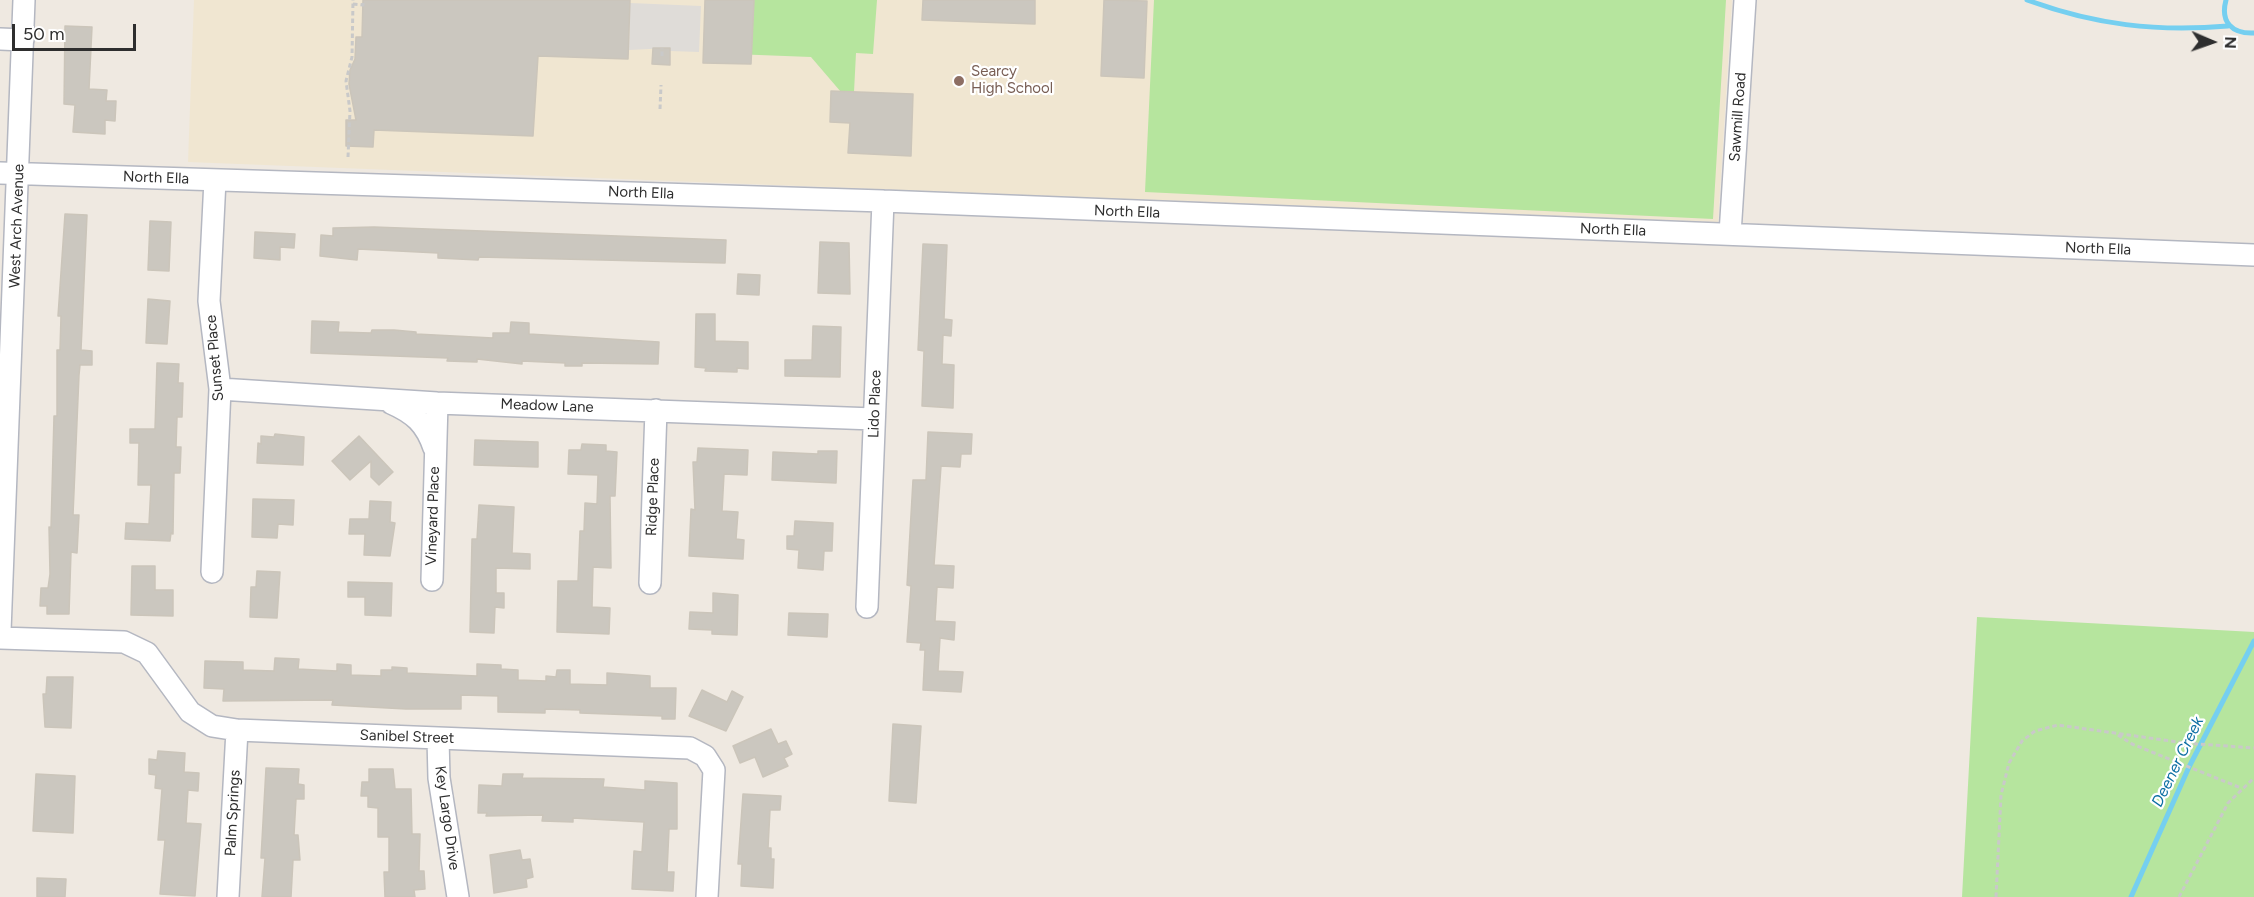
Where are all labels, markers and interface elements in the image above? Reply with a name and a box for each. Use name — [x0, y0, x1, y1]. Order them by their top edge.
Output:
scale bar — [15, 12, 140, 50]
north arrow — [2182, 12, 2242, 72]
text: 50 m — [23, 23, 65, 45]
text: N — [2221, 36, 2240, 49]
place label: Searcy High School — [971, 63, 1053, 98]
street label: Sawmill Road — [1726, 72, 1750, 162]
marker: Searcy High School — [952, 74, 966, 88]
street label: West Arch Avenue — [6, 163, 28, 289]
street label: North Ella — [123, 168, 189, 188]
street label: North Ella — [608, 183, 674, 203]
street label: North Ella — [1094, 202, 1160, 222]
street label: North Ella — [1580, 220, 1646, 240]
street label: North Ella — [2065, 239, 2131, 259]
street label: Sunset Place — [202, 314, 228, 402]
street label: Lido Place — [865, 369, 885, 439]
street label: Meadow Lane — [500, 395, 594, 417]
street label: Ridge Place — [643, 458, 663, 536]
street label: Vineyard Place — [422, 466, 444, 566]
water label: Deener Creek — [2148, 714, 2208, 810]
street label: Sanibel Street — [359, 726, 455, 748]
street label: Key Largo Drive — [431, 765, 463, 871]
street label: Palm Springs — [222, 769, 244, 857]

